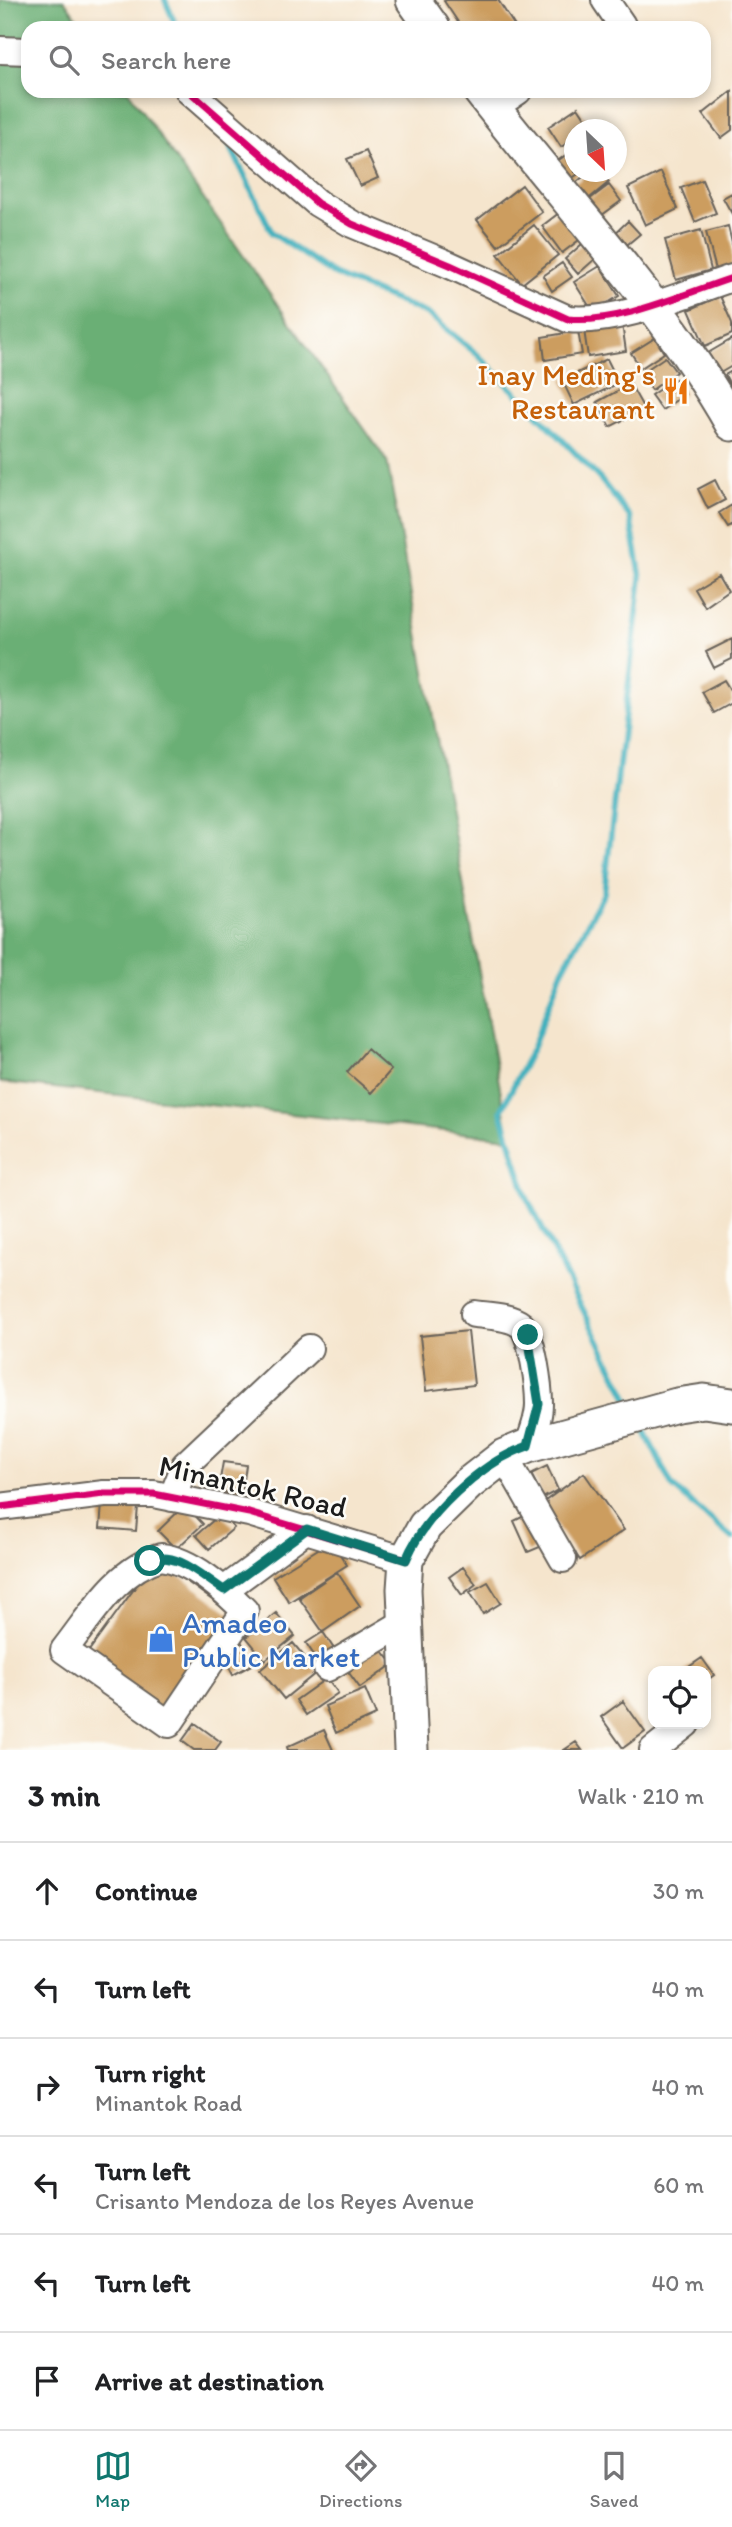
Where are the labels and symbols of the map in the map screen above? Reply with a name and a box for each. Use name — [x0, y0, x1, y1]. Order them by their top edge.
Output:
north arrow — [564, 119, 627, 182]
place label: Inay Meding's Restaurant — [477, 356, 655, 427]
restaurant icon: Inay Meding's Restaurant — [661, 376, 691, 406]
route end — [512, 1319, 543, 1350]
street label: Minantok Road — [155, 1446, 351, 1526]
route start — [134, 1545, 165, 1576]
place label: Amadeo Public Market — [182, 1604, 360, 1675]
shop icon: Amadeo Public Market — [146, 1624, 176, 1654]

